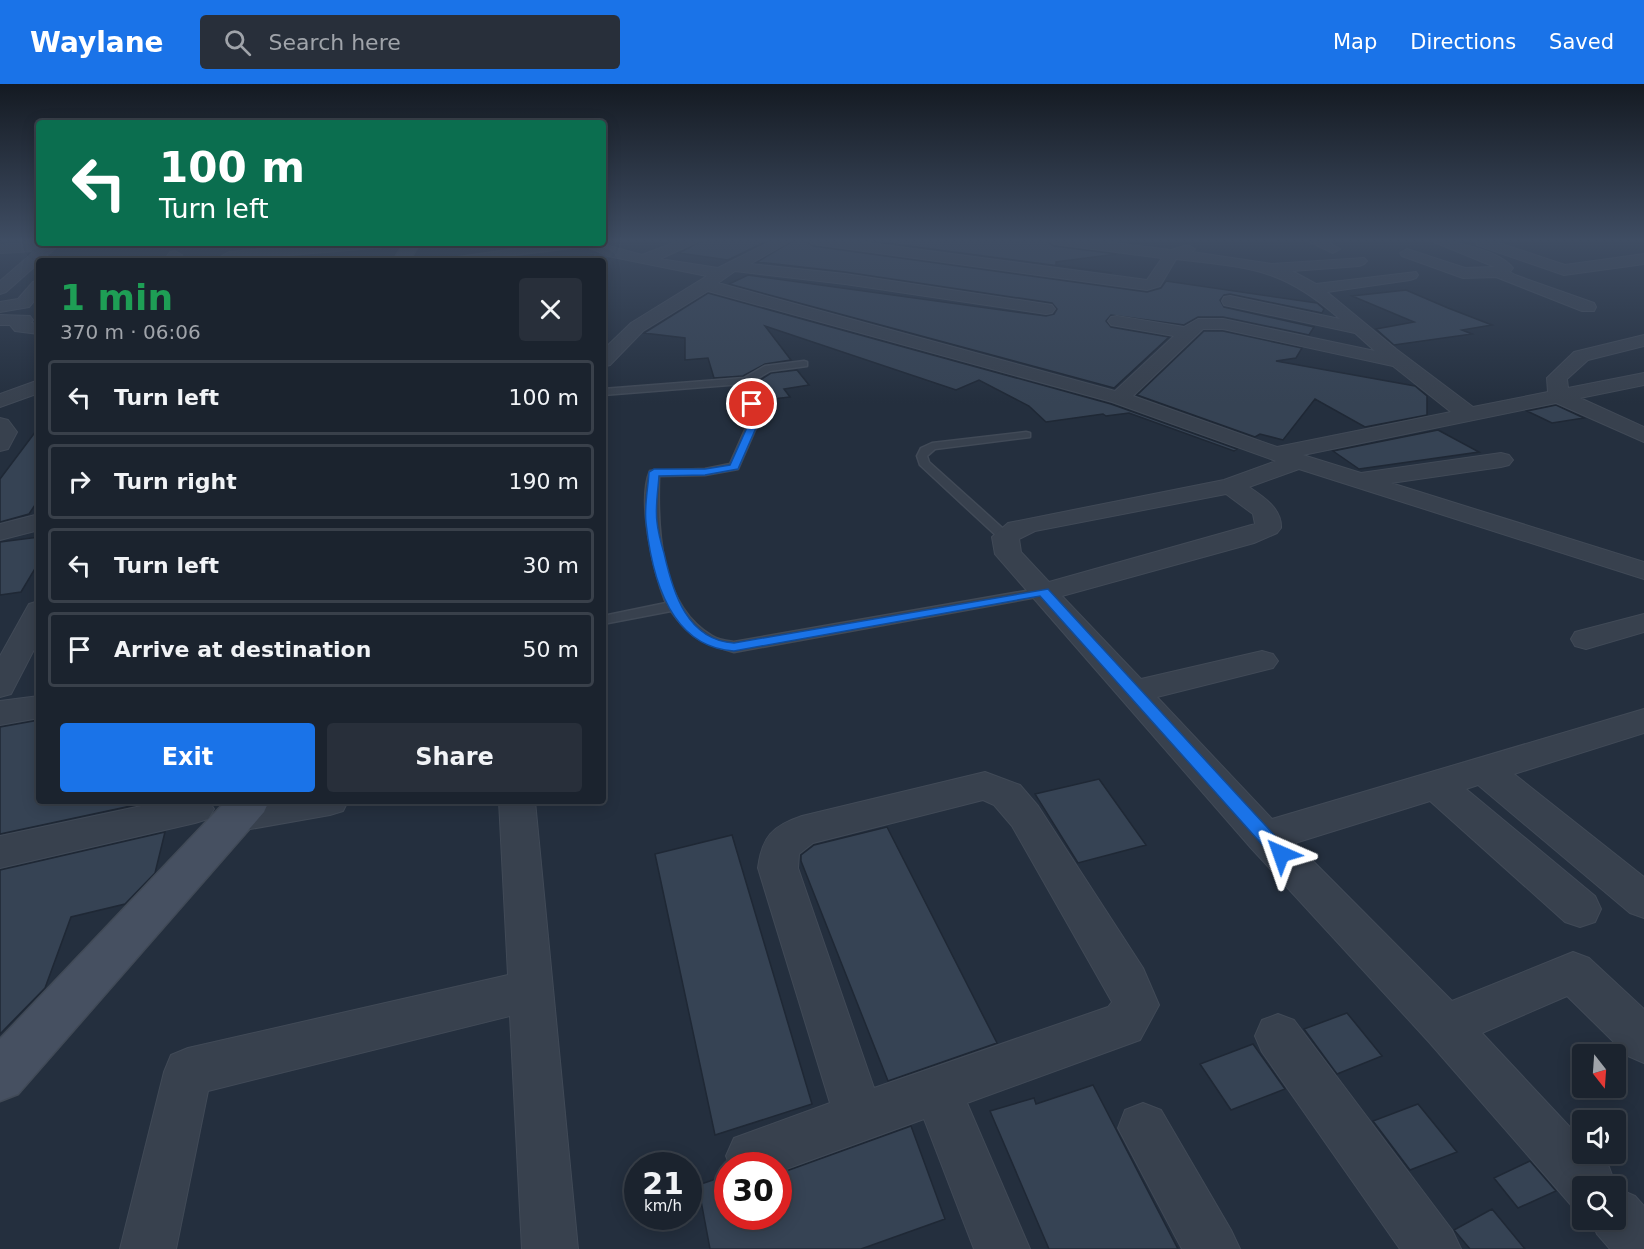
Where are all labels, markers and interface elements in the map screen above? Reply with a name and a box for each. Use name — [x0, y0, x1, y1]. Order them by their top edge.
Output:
search box — [200, 15, 620, 69]
text: Waylane — [30, 26, 164, 59]
icon: search — [221, 26, 254, 59]
text: Search here — [269, 30, 401, 55]
text: Map — [1333, 30, 1377, 54]
text: Directions — [1410, 30, 1516, 54]
text: Saved — [1549, 30, 1614, 54]
text: 100 m — [159, 143, 305, 192]
icon: left — [60, 144, 138, 222]
text: Turn left — [159, 193, 269, 224]
text: 1 min — [60, 277, 173, 318]
button: close — [519, 278, 582, 341]
text: 370 m · 06:06 — [60, 320, 201, 344]
pin — [726, 378, 777, 429]
icon: left — [63, 381, 96, 414]
text: Turn left — [114, 385, 219, 410]
text: 100 m — [509, 385, 579, 410]
icon: arrive — [735, 387, 768, 420]
icon: right — [63, 465, 96, 498]
text: Turn right — [114, 469, 237, 494]
text: 190 m — [509, 469, 579, 494]
icon: left — [63, 549, 96, 582]
text: Turn left — [114, 553, 219, 578]
text: 30 m — [523, 553, 579, 578]
icon: arrive — [63, 633, 96, 666]
text: Arrive at destination — [114, 637, 371, 662]
text: 50 m — [523, 637, 579, 662]
button: Exit — [60, 723, 315, 792]
button: Share — [327, 723, 582, 792]
position arrow — [1249, 822, 1313, 886]
north arrow — [1572, 1044, 1626, 1098]
map controls — [1572, 1044, 1626, 1230]
button: sound — [1572, 1110, 1626, 1164]
speed limit sign: 30 — [714, 1152, 792, 1230]
text: 21 — [642, 1166, 684, 1201]
button: search — [1572, 1176, 1626, 1230]
text: km/h — [644, 1197, 682, 1215]

